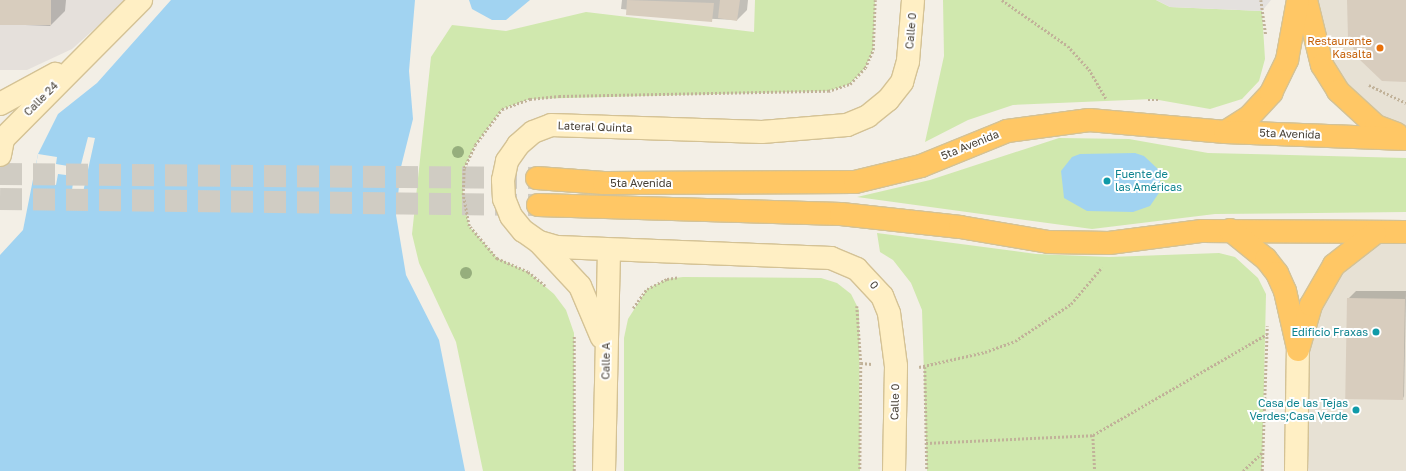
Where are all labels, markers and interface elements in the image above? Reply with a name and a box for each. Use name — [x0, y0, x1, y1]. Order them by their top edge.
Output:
street label: Calle 0 — [903, 12, 919, 50]
place label: Restaurante Kasalta — [1307, 35, 1372, 61]
marker: Restaurante Kasalta — [1375, 43, 1385, 53]
street label: Calle 24 — [21, 79, 61, 119]
street label: Lateral Quinta — [557, 119, 633, 135]
street label: 5ta Avenida — [1259, 126, 1321, 142]
street label: 5ta Avenida — [939, 127, 1001, 163]
place label: Fuente de las Américas — [1115, 168, 1182, 194]
street label: 5ta Avenida — [610, 176, 672, 190]
marker: Fuente de las Américas — [1102, 176, 1112, 186]
street label: 0 — [867, 278, 881, 292]
place label: Edificio Fraxas — [1292, 325, 1368, 339]
marker: Edificio Fraxas — [1371, 327, 1381, 337]
street label: Calle A — [599, 342, 613, 380]
street label: Calle 0 — [888, 384, 902, 420]
place label: Casa de las Tejas Verdes;Casa Verde — [1250, 397, 1348, 423]
marker: Casa de las Tejas Verdes;Casa Verde — [1351, 405, 1361, 415]

